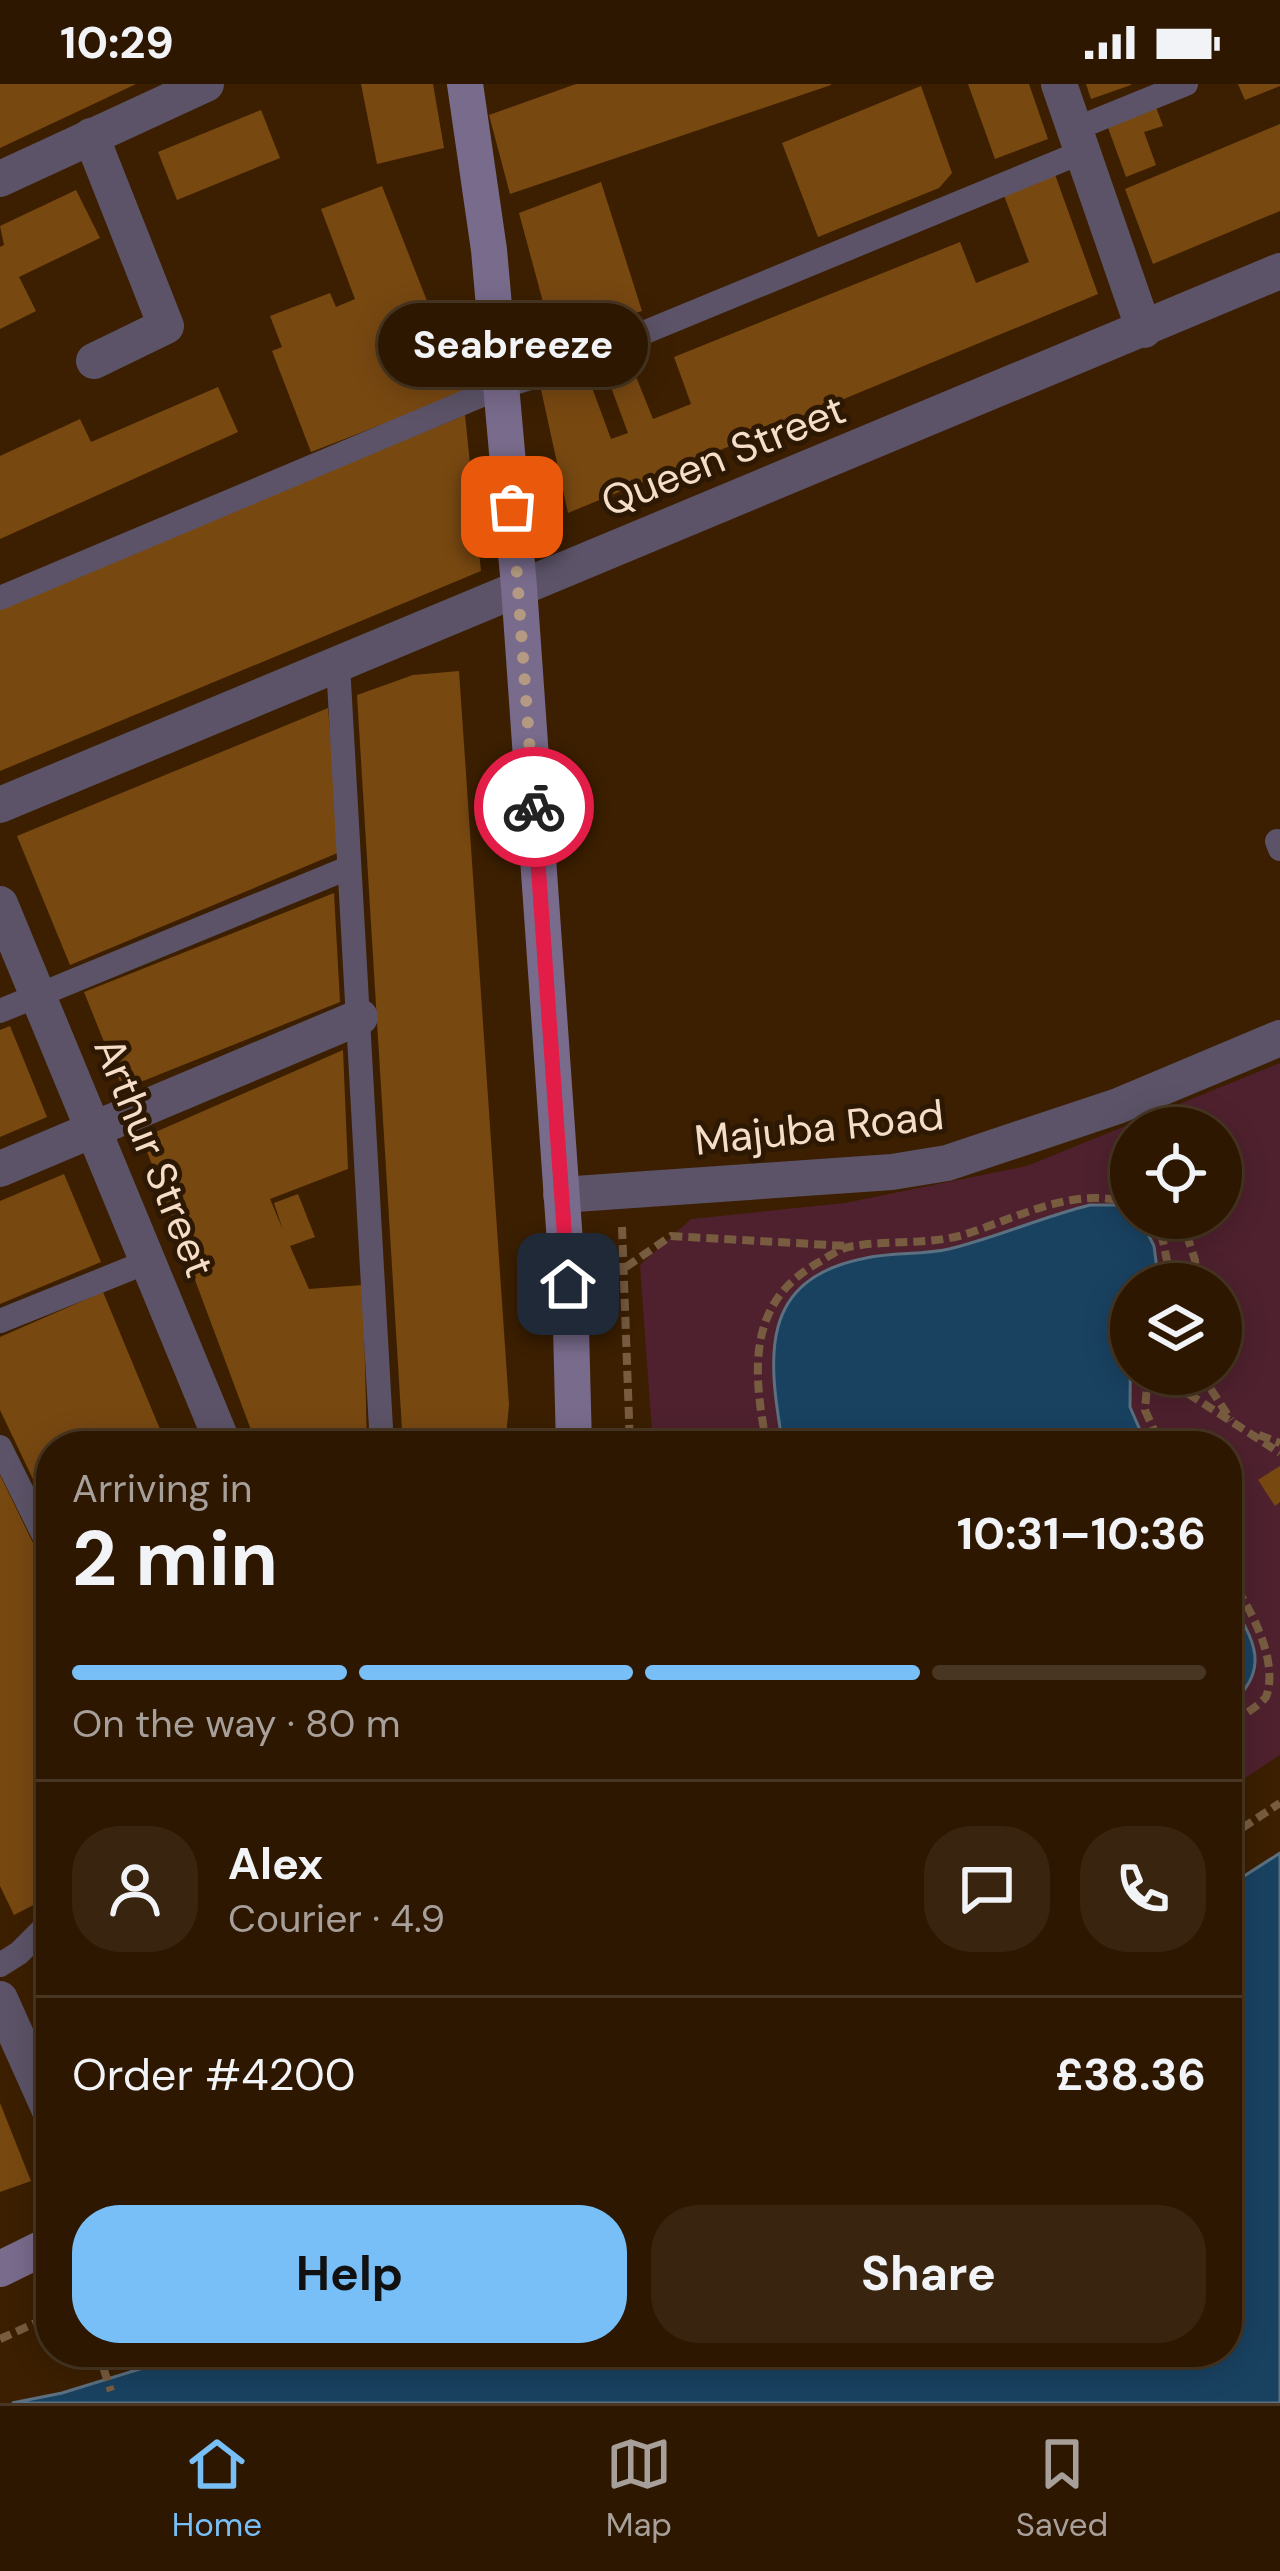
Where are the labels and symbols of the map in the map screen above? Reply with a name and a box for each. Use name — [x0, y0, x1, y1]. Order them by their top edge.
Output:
callout: Seabreeze — [377, 303, 647, 387]
street label: Queen Street — [593, 382, 853, 529]
pin — [461, 456, 563, 558]
courier — [474, 747, 594, 867]
street label: Arthur Street — [81, 1029, 228, 1285]
street label: Majuba Road — [692, 1087, 947, 1168]
pin — [517, 1233, 619, 1335]

